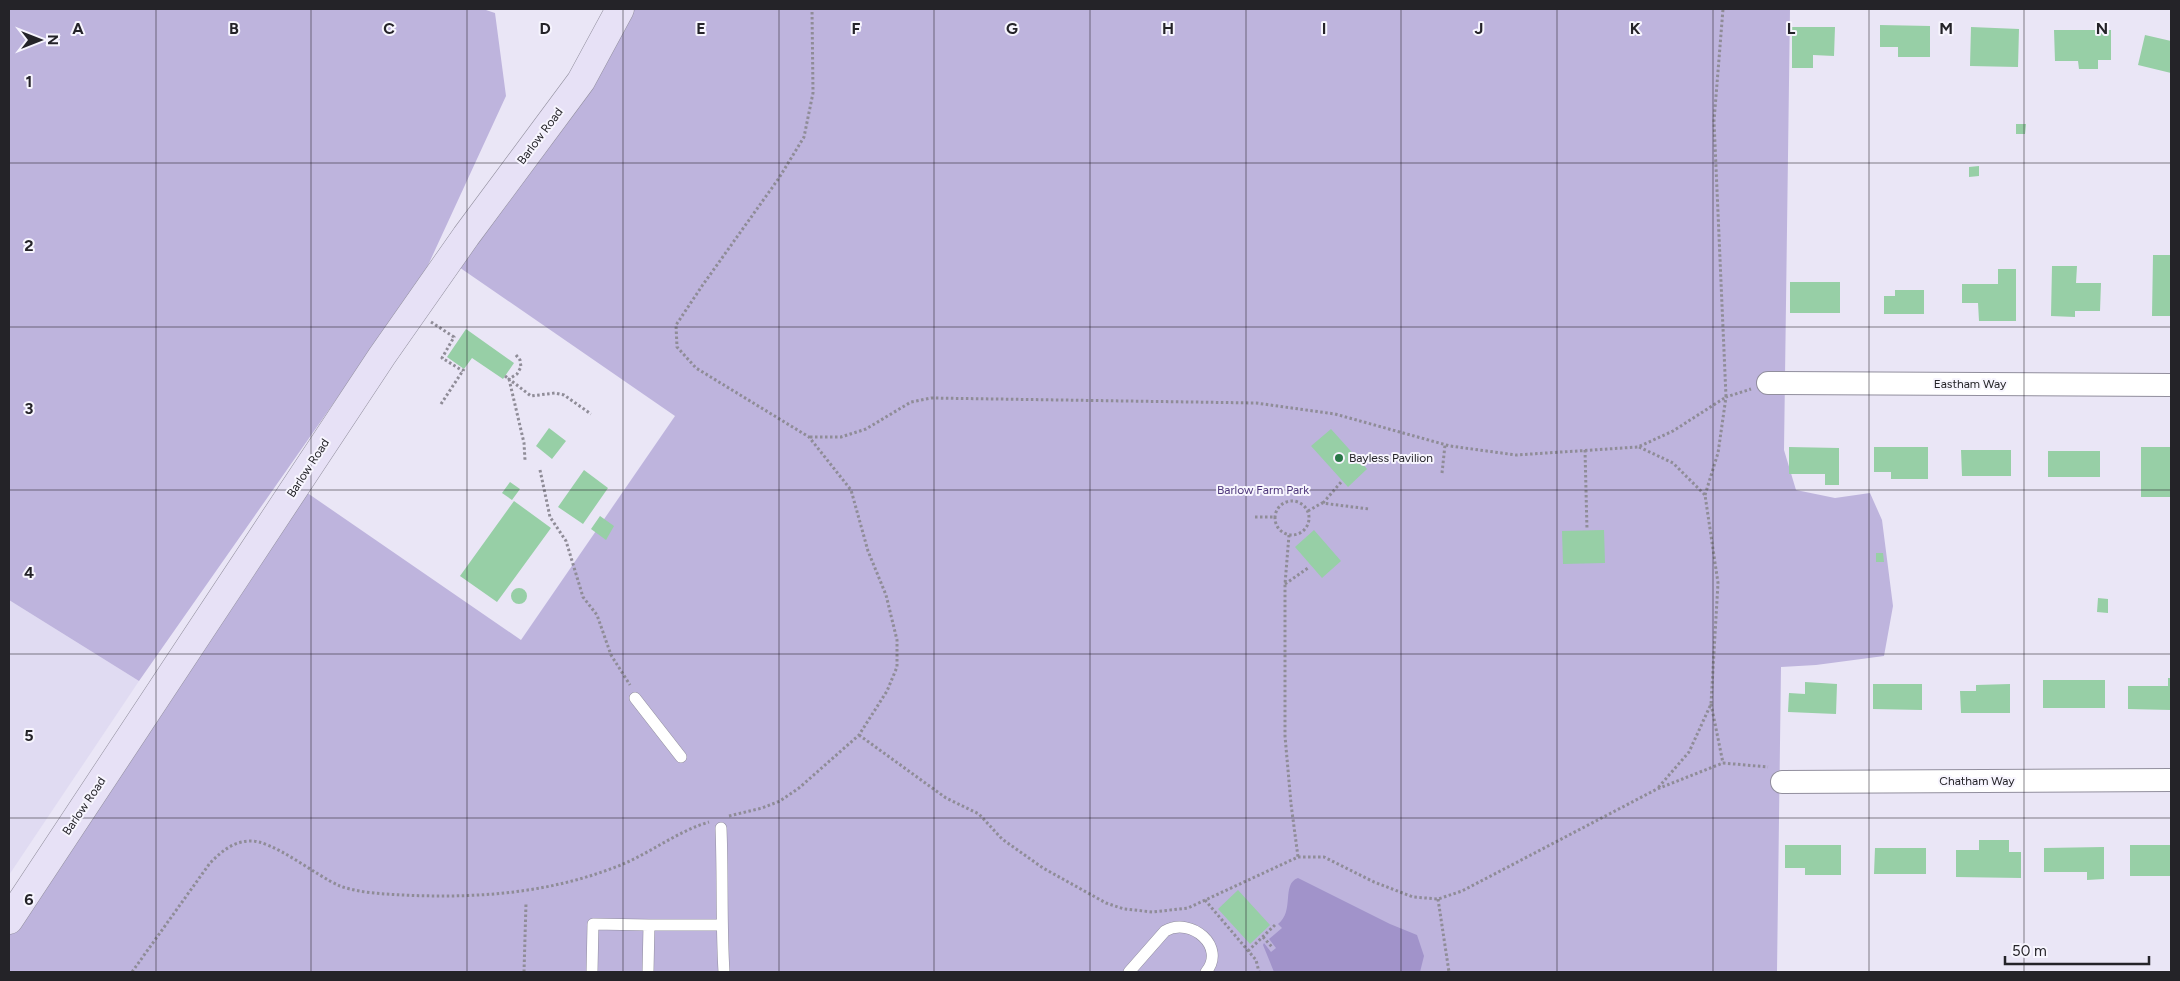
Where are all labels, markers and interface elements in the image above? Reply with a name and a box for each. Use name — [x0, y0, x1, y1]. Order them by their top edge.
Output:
north arrow — [15, 15, 65, 65]
text: A — [72, 19, 84, 38]
text: B — [229, 19, 239, 38]
text: C — [383, 19, 395, 38]
text: D — [539, 19, 551, 38]
text: E — [696, 19, 706, 38]
text: F — [852, 19, 861, 38]
text: G — [1006, 19, 1018, 38]
text: H — [1162, 19, 1174, 38]
text: I — [1322, 19, 1326, 38]
text: J — [1475, 19, 1483, 38]
text: K — [1630, 19, 1641, 38]
text: L — [1787, 19, 1796, 38]
text: M — [1939, 19, 1953, 38]
text: N — [2096, 19, 2108, 38]
text: N — [44, 35, 61, 45]
text: 1 — [26, 72, 32, 91]
street label: Barlow Road — [514, 105, 566, 167]
text: 2 — [24, 236, 34, 255]
street label: Eastham Way — [1934, 377, 2007, 391]
text: 3 — [25, 399, 34, 418]
street label: Barlow Road — [284, 436, 332, 500]
place label: Bayless Pavilion — [1349, 451, 1433, 465]
marker: Bayless Pavilion — [1333, 452, 1345, 464]
park label: Barlow Farm Park — [1217, 483, 1309, 497]
text: 4 — [24, 563, 34, 582]
text: 5 — [24, 726, 34, 745]
street label: Barlow Road — [59, 774, 109, 838]
street label: Chatham Way — [1939, 774, 2015, 788]
text: 6 — [24, 890, 34, 909]
scale bar — [2005, 934, 2149, 966]
text: 50 m — [2012, 942, 2047, 960]

